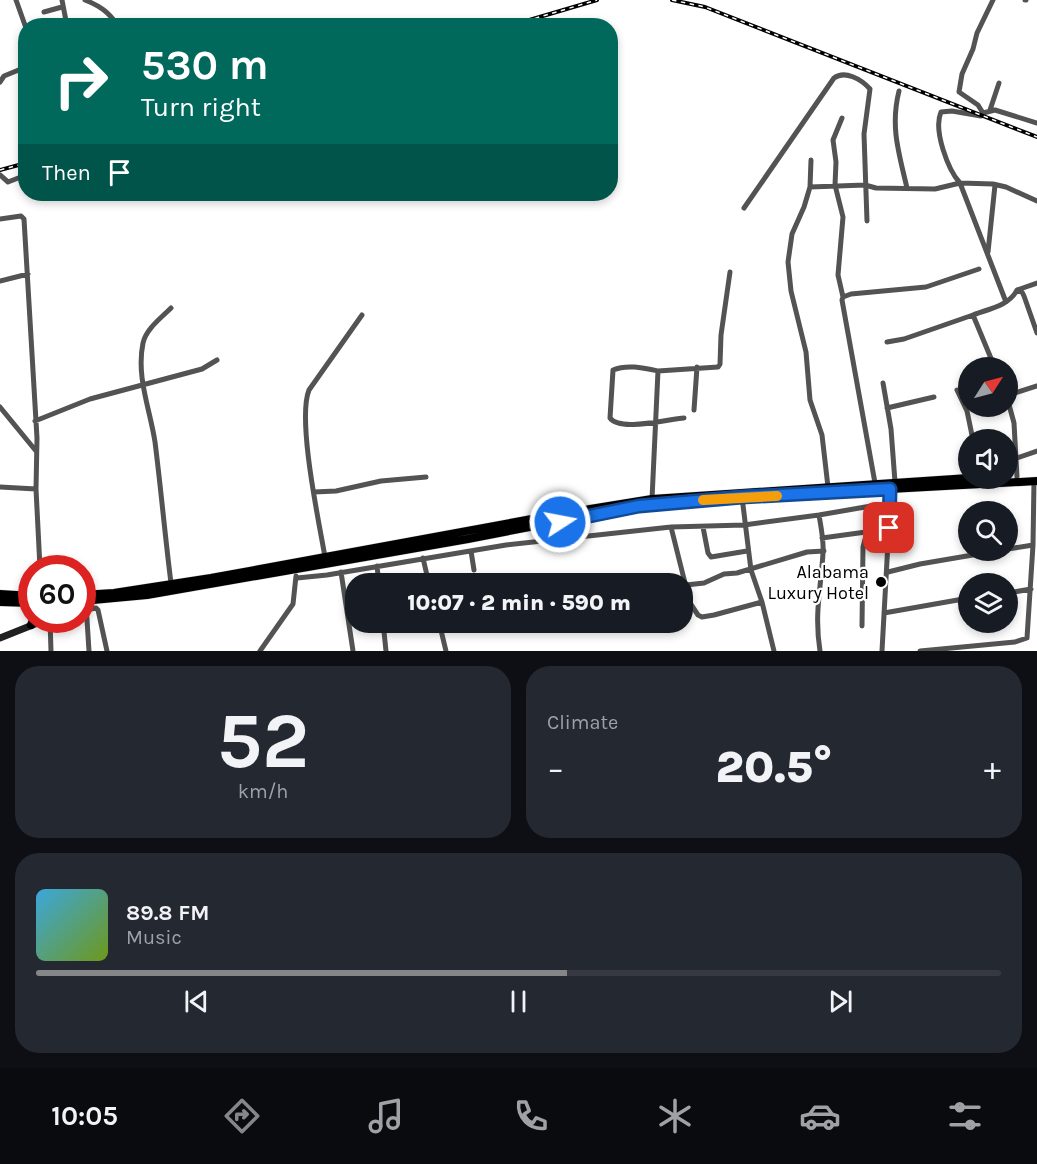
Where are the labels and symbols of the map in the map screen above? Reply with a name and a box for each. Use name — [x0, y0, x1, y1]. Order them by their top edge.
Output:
north arrow — [958, 357, 1018, 417]
position arrow — [528, 490, 592, 554]
pin — [863, 502, 914, 553]
speed limit sign: 60 — [18, 555, 96, 633]
place label: Alabama Luxury Hotel — [767, 561, 869, 604]
marker: Alabama Luxury Hotel — [874, 575, 888, 589]

